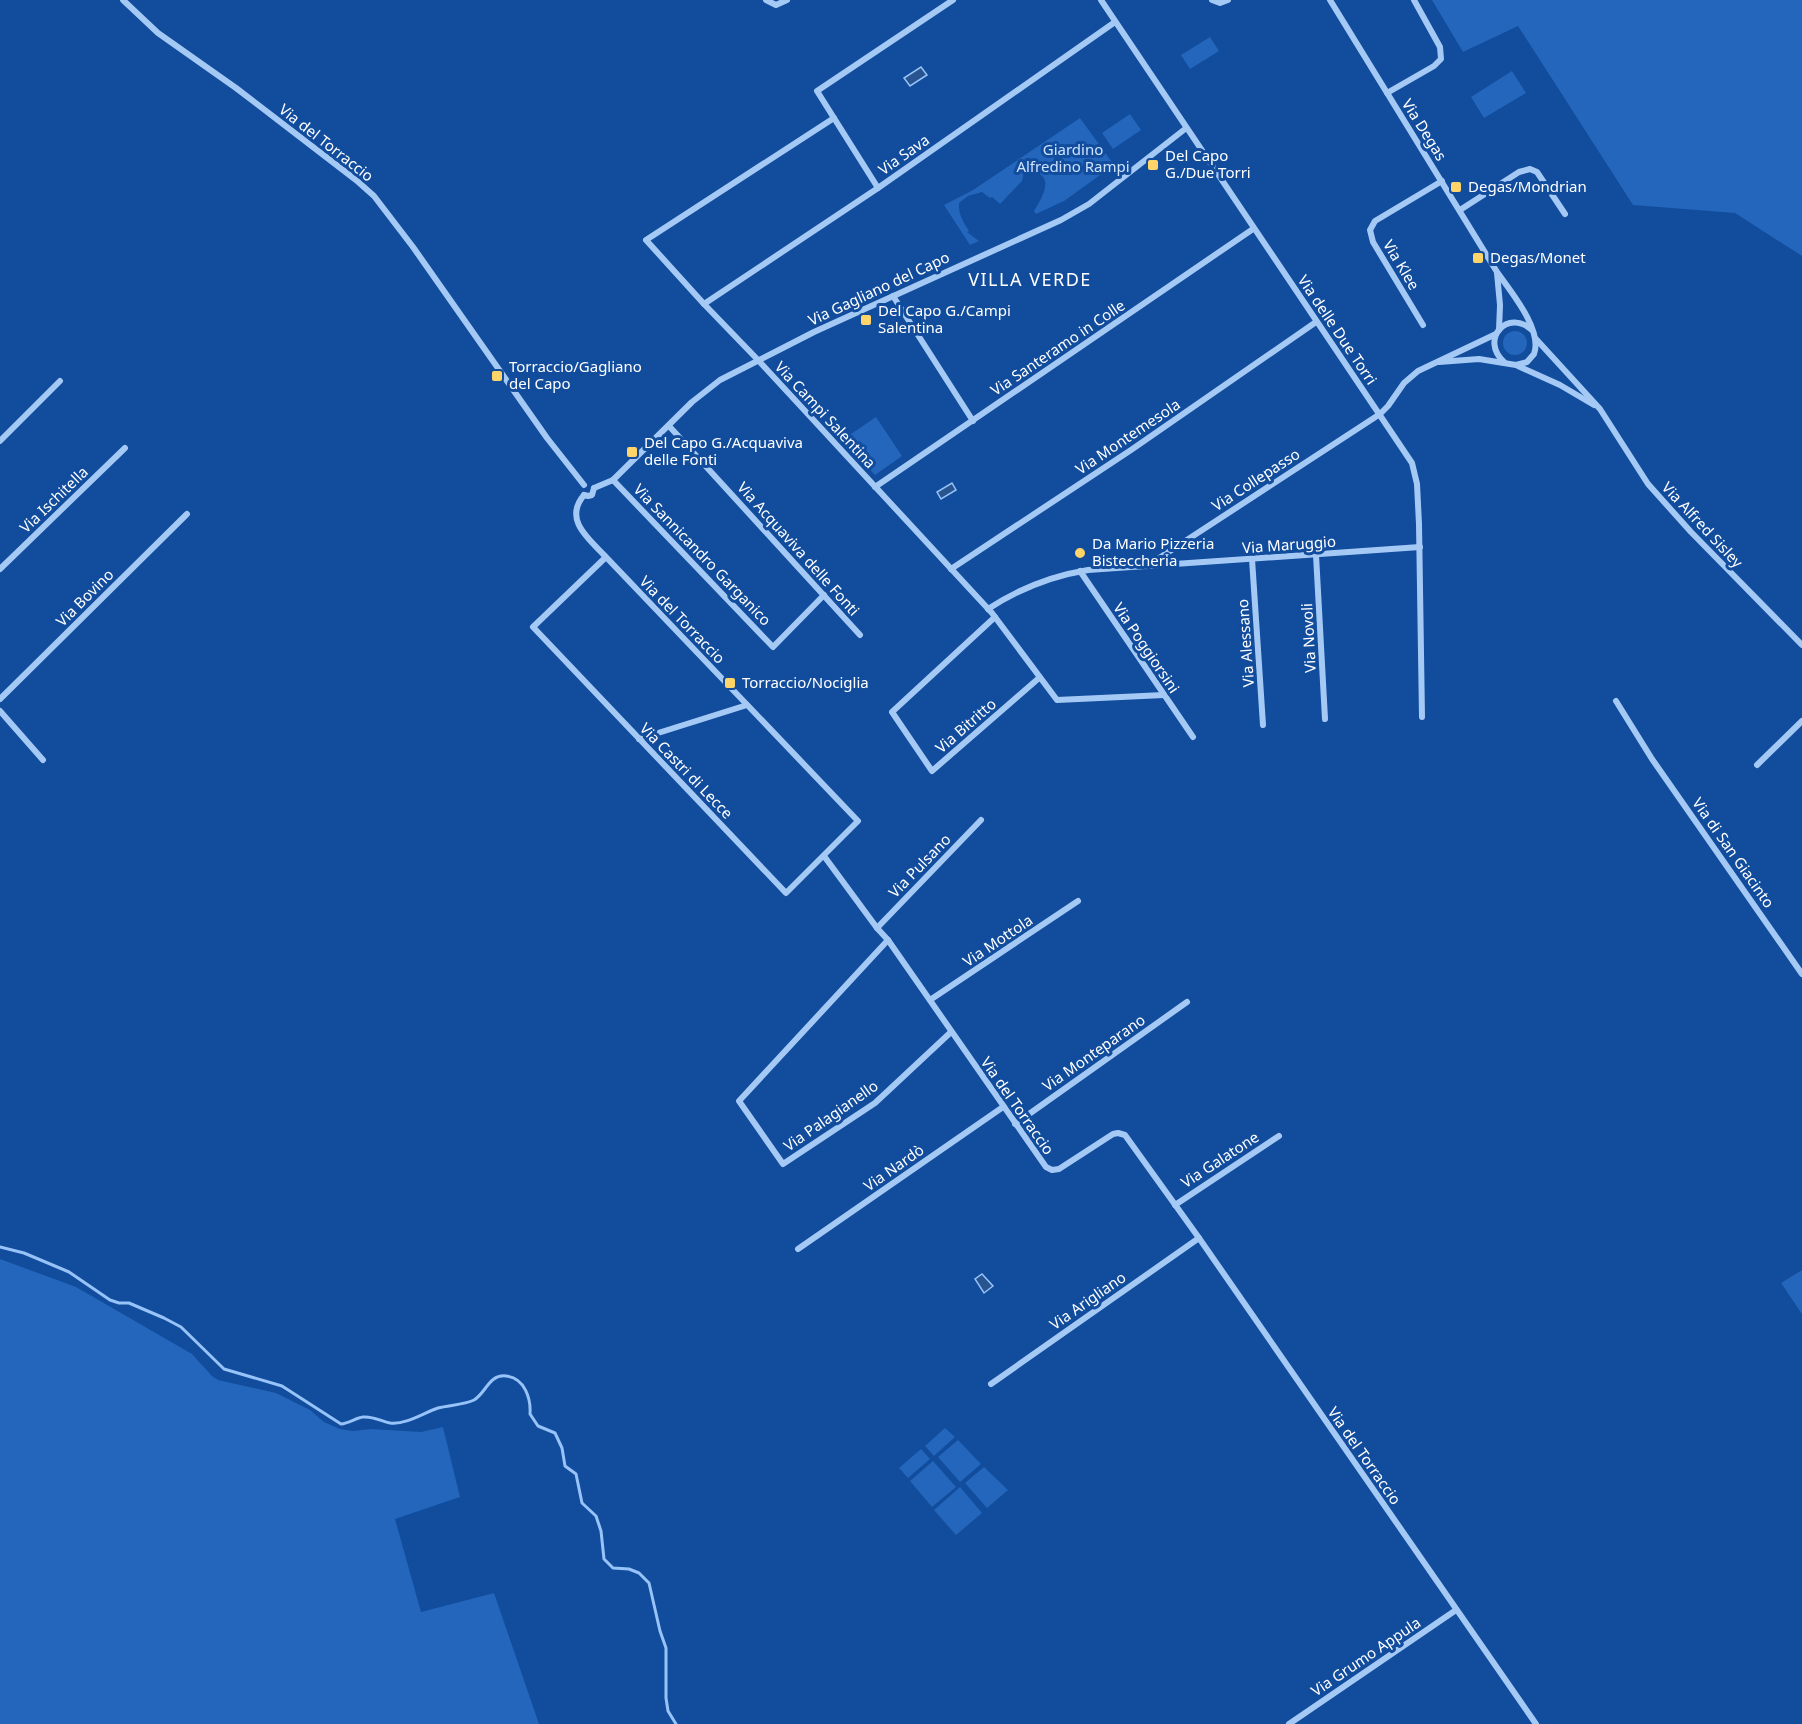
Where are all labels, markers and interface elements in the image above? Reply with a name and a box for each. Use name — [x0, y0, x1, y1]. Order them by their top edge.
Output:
street label: Via Degas — [1398, 95, 1452, 164]
street label: Via del Torraccio — [275, 99, 378, 185]
street label: Via Sava — [874, 129, 933, 179]
park label: Giardino Alfredino Rampi — [1016, 139, 1130, 176]
place label: Del Capo G./Due Torri — [1165, 145, 1251, 182]
marker: Del Capo G./Due Torri — [1146, 158, 1160, 172]
place label: Degas/Mondrian — [1468, 176, 1587, 196]
marker: Degas/Mondrian — [1449, 180, 1463, 194]
street label: Via Klee — [1379, 236, 1425, 293]
street label: Via Gagliano del Capo — [805, 247, 952, 330]
place label: Degas/Monet — [1490, 247, 1586, 267]
marker: Degas/Monet — [1471, 251, 1485, 265]
district label: VILLA VERDE — [968, 267, 1092, 291]
street label: Via delle Due Torri — [1294, 271, 1382, 388]
street label: Via Santeramo in Colle — [986, 295, 1129, 400]
place label: Del Capo G./Campi Salentina — [878, 300, 1011, 337]
marker: Del Capo G./Campi Salentina — [859, 313, 873, 327]
place label: Torraccio/Gagliano del Capo — [509, 356, 642, 393]
street label: Via Campi Salentina — [771, 357, 881, 472]
marker: Torraccio/Gagliano del Capo — [490, 369, 504, 383]
street label: Via Montemesola — [1071, 394, 1184, 479]
place label: Del Capo G./Acquaviva delle Fonti — [644, 432, 803, 469]
street label: Via Collepasso — [1208, 443, 1303, 515]
marker: Del Capo G./Acquaviva delle Fonti — [625, 445, 639, 459]
street label: Via Ischitella — [15, 462, 92, 537]
street label: Via Acquaviva delle Fonti — [733, 477, 864, 619]
street label: Via Alfred Sisley — [1658, 477, 1748, 572]
street label: Via Sannicandro Garganico — [630, 479, 776, 629]
street label: Via Maruggio — [1241, 531, 1337, 557]
place label: Da Mario Pizzeria Bisteccheria — [1092, 533, 1214, 570]
marker: Da Mario Pizzeria Bisteccheria — [1073, 546, 1087, 560]
street label: Via Bovino — [51, 564, 117, 630]
street label: Via del Torraccio — [636, 571, 730, 668]
street label: Via Poggiorsini — [1109, 598, 1185, 697]
street label: Via Alessano — [1232, 598, 1258, 688]
street label: Via Novoli — [1296, 603, 1320, 673]
place label: Torraccio/Nociglia — [742, 672, 869, 692]
marker: Torraccio/Nociglia — [723, 676, 737, 690]
street label: Via Bitritto — [931, 693, 1000, 757]
street label: Via Castri di Lecce — [636, 718, 738, 823]
street label: Via di San Giacinto — [1688, 793, 1779, 911]
street label: Via Pulsano — [884, 829, 955, 902]
street label: Via Mottola — [959, 909, 1036, 971]
street label: Via Monteparano — [1038, 1009, 1149, 1095]
street label: Via del Torraccio — [977, 1053, 1059, 1158]
street label: Via Palagianello — [779, 1075, 882, 1155]
street label: Via Galatone — [1177, 1127, 1262, 1192]
street label: Via Nardò — [859, 1139, 928, 1195]
street label: Via Arigliano — [1045, 1267, 1129, 1334]
street label: Via del Torraccio — [1324, 1403, 1406, 1508]
street label: Via Grumo Appula — [1307, 1612, 1424, 1700]

